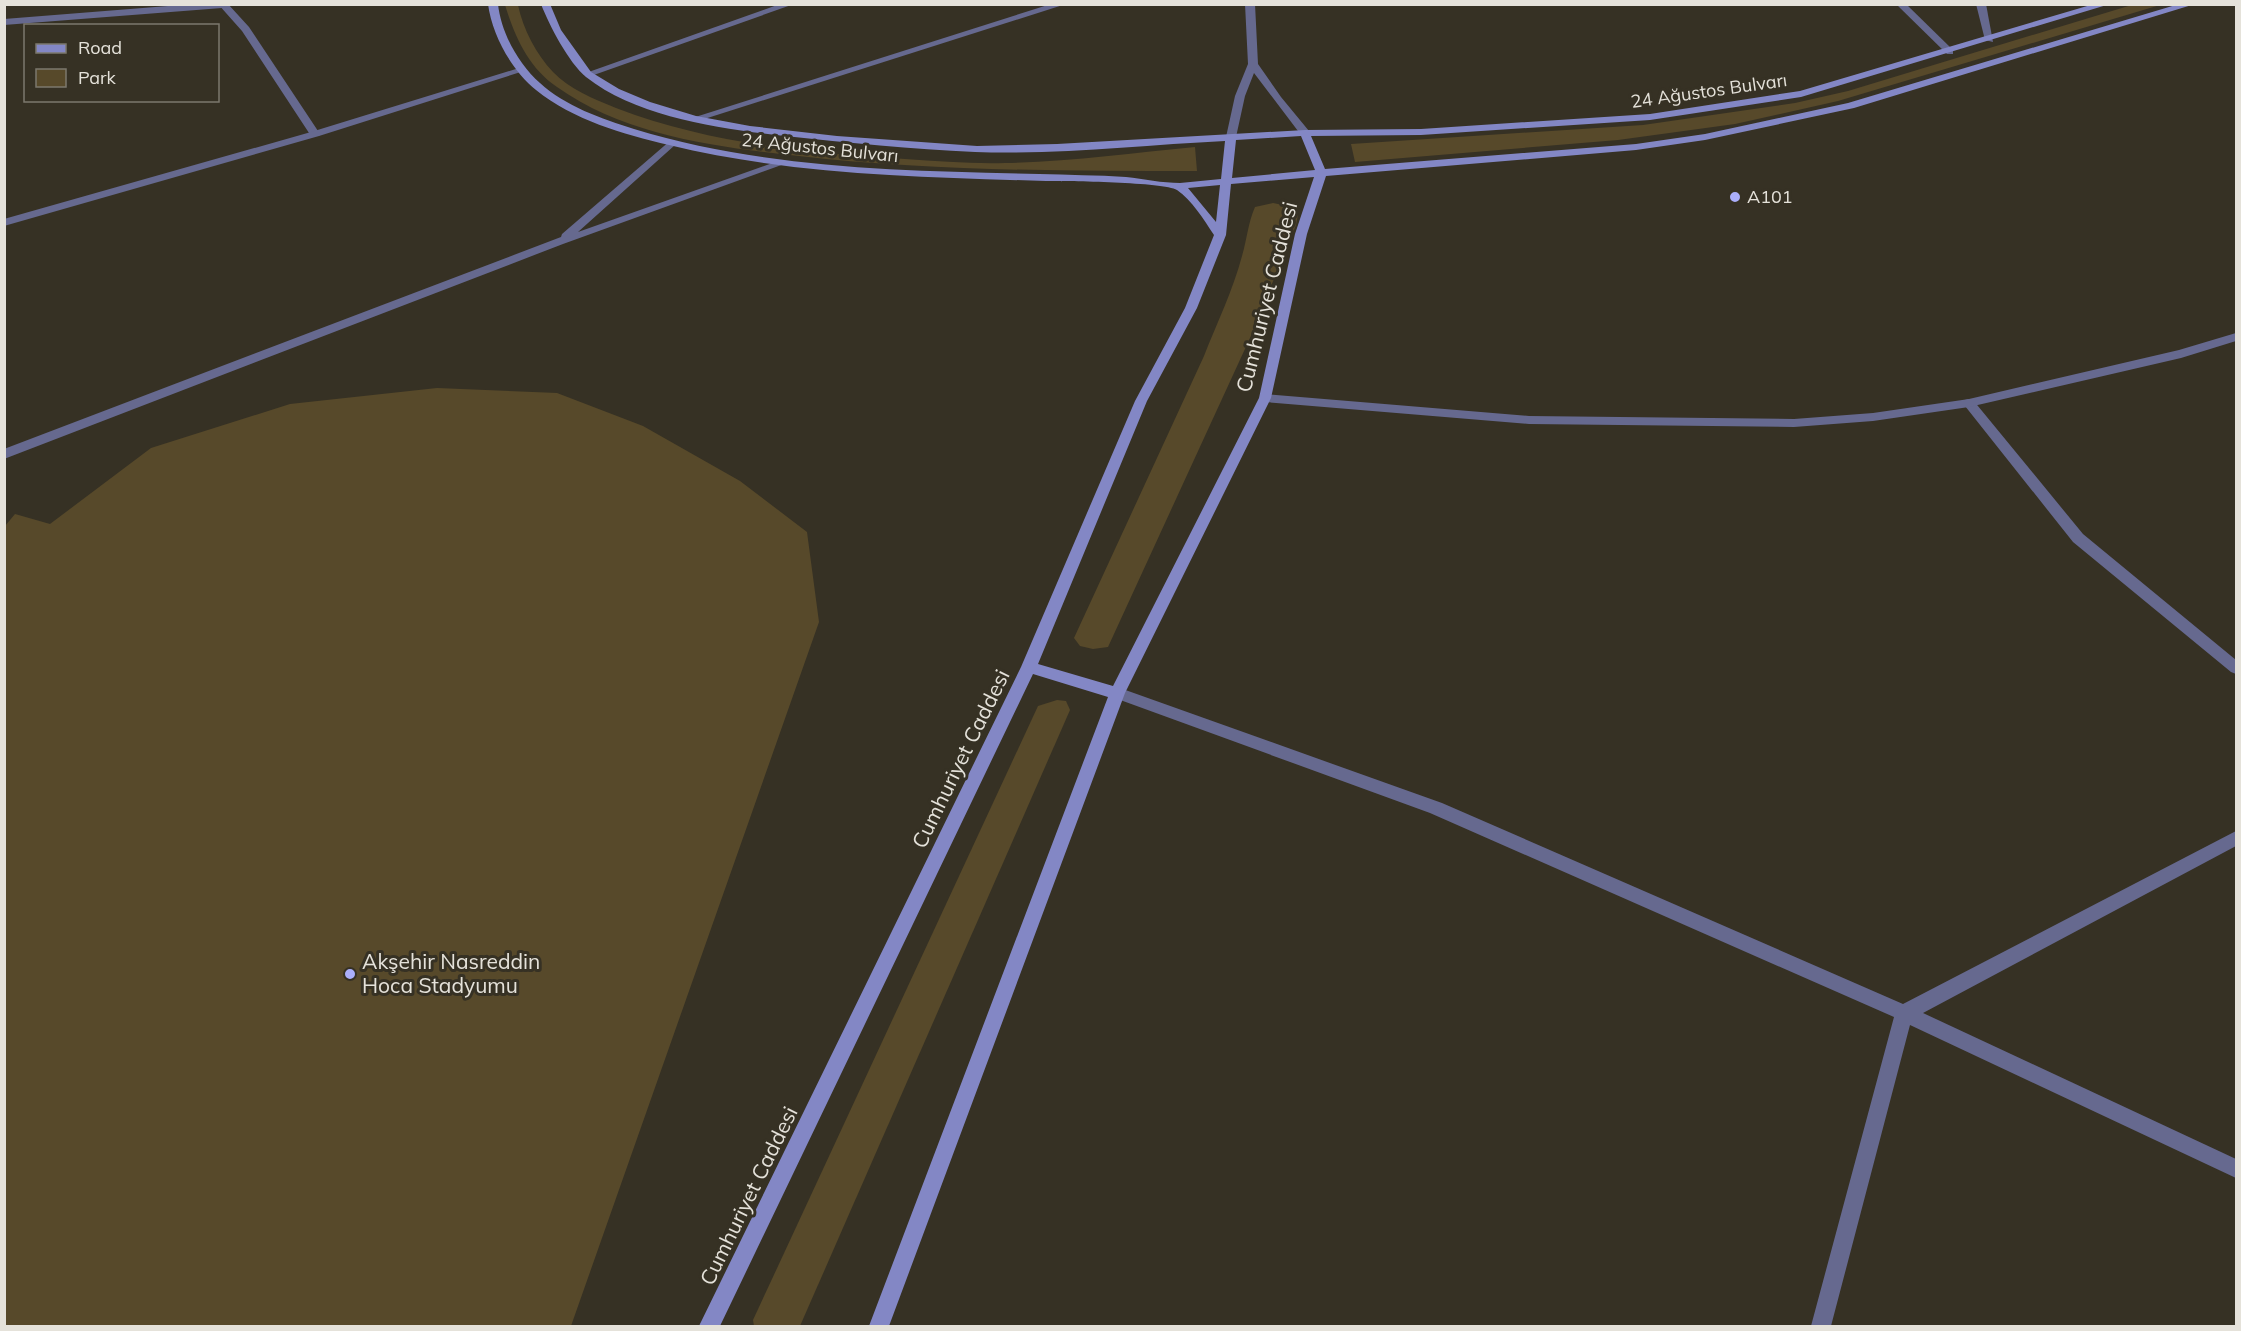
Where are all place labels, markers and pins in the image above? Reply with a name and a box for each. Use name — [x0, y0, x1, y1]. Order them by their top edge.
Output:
place label: A101 — [1747, 185, 1793, 208]
marker: A101 — [1728, 190, 1742, 204]
place label: Akşehir Nasreddin Hoca Stadyumu — [362, 948, 540, 998]
marker: Akşehir Nasreddin Hoca Stadyumu — [343, 967, 357, 981]

